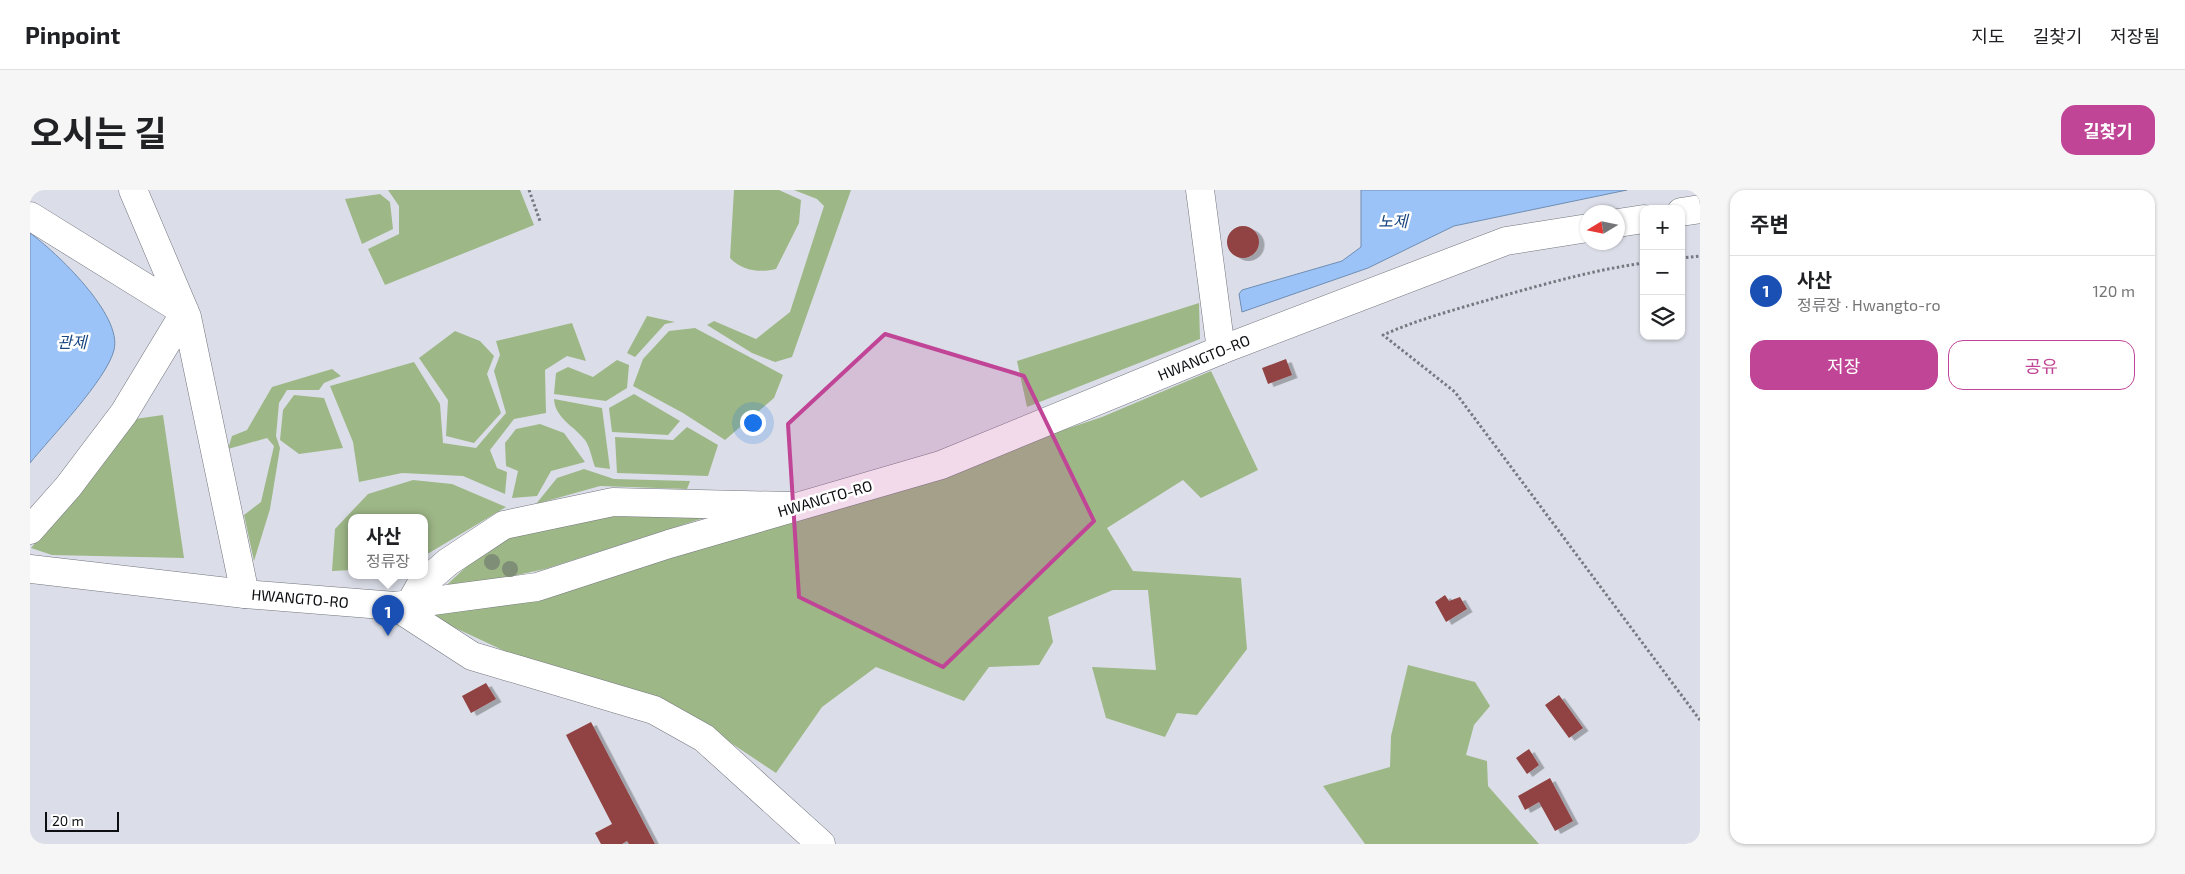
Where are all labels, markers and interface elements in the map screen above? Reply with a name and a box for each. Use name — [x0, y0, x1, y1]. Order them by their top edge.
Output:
text: Pinpoint — [25, 20, 120, 49]
text: 지도 — [1972, 25, 2005, 47]
text: 길찾기 — [2033, 25, 2082, 47]
text: 저장됨 — [2110, 25, 2160, 47]
button: 길찾기 — [2061, 105, 2155, 155]
text: 오시는 길 — [30, 111, 166, 153]
north arrow — [1580, 205, 1625, 250]
map controls — [1640, 205, 1685, 340]
button: + — [1640, 205, 1685, 250]
water label: 노제 — [1378, 211, 1410, 230]
text: 주변 — [1750, 211, 1789, 236]
button: − — [1640, 250, 1685, 295]
text: 사산 — [1797, 268, 1832, 291]
text: 1 — [1763, 281, 1769, 300]
text: 120 m — [2092, 281, 2135, 300]
button: layers — [1640, 295, 1685, 340]
text: 정류장 · Hwangto-ro — [1797, 295, 1941, 314]
street label: HWANGTO-RO — [1155, 330, 1252, 384]
water label: 관제 — [57, 332, 89, 351]
button: 저장 — [1750, 340, 1938, 390]
button: 공유 — [1948, 340, 2135, 390]
your location — [740, 410, 766, 436]
street label: HWANGTO-RO — [775, 476, 874, 520]
popup — [348, 514, 428, 579]
text: 사산 — [366, 524, 401, 547]
text: 정류장 — [366, 551, 410, 570]
street label: HWANGTO-RO — [251, 585, 350, 611]
pin: 1 — [372, 595, 404, 636]
scale bar — [45, 809, 119, 832]
text: 20 m — [52, 812, 84, 829]

